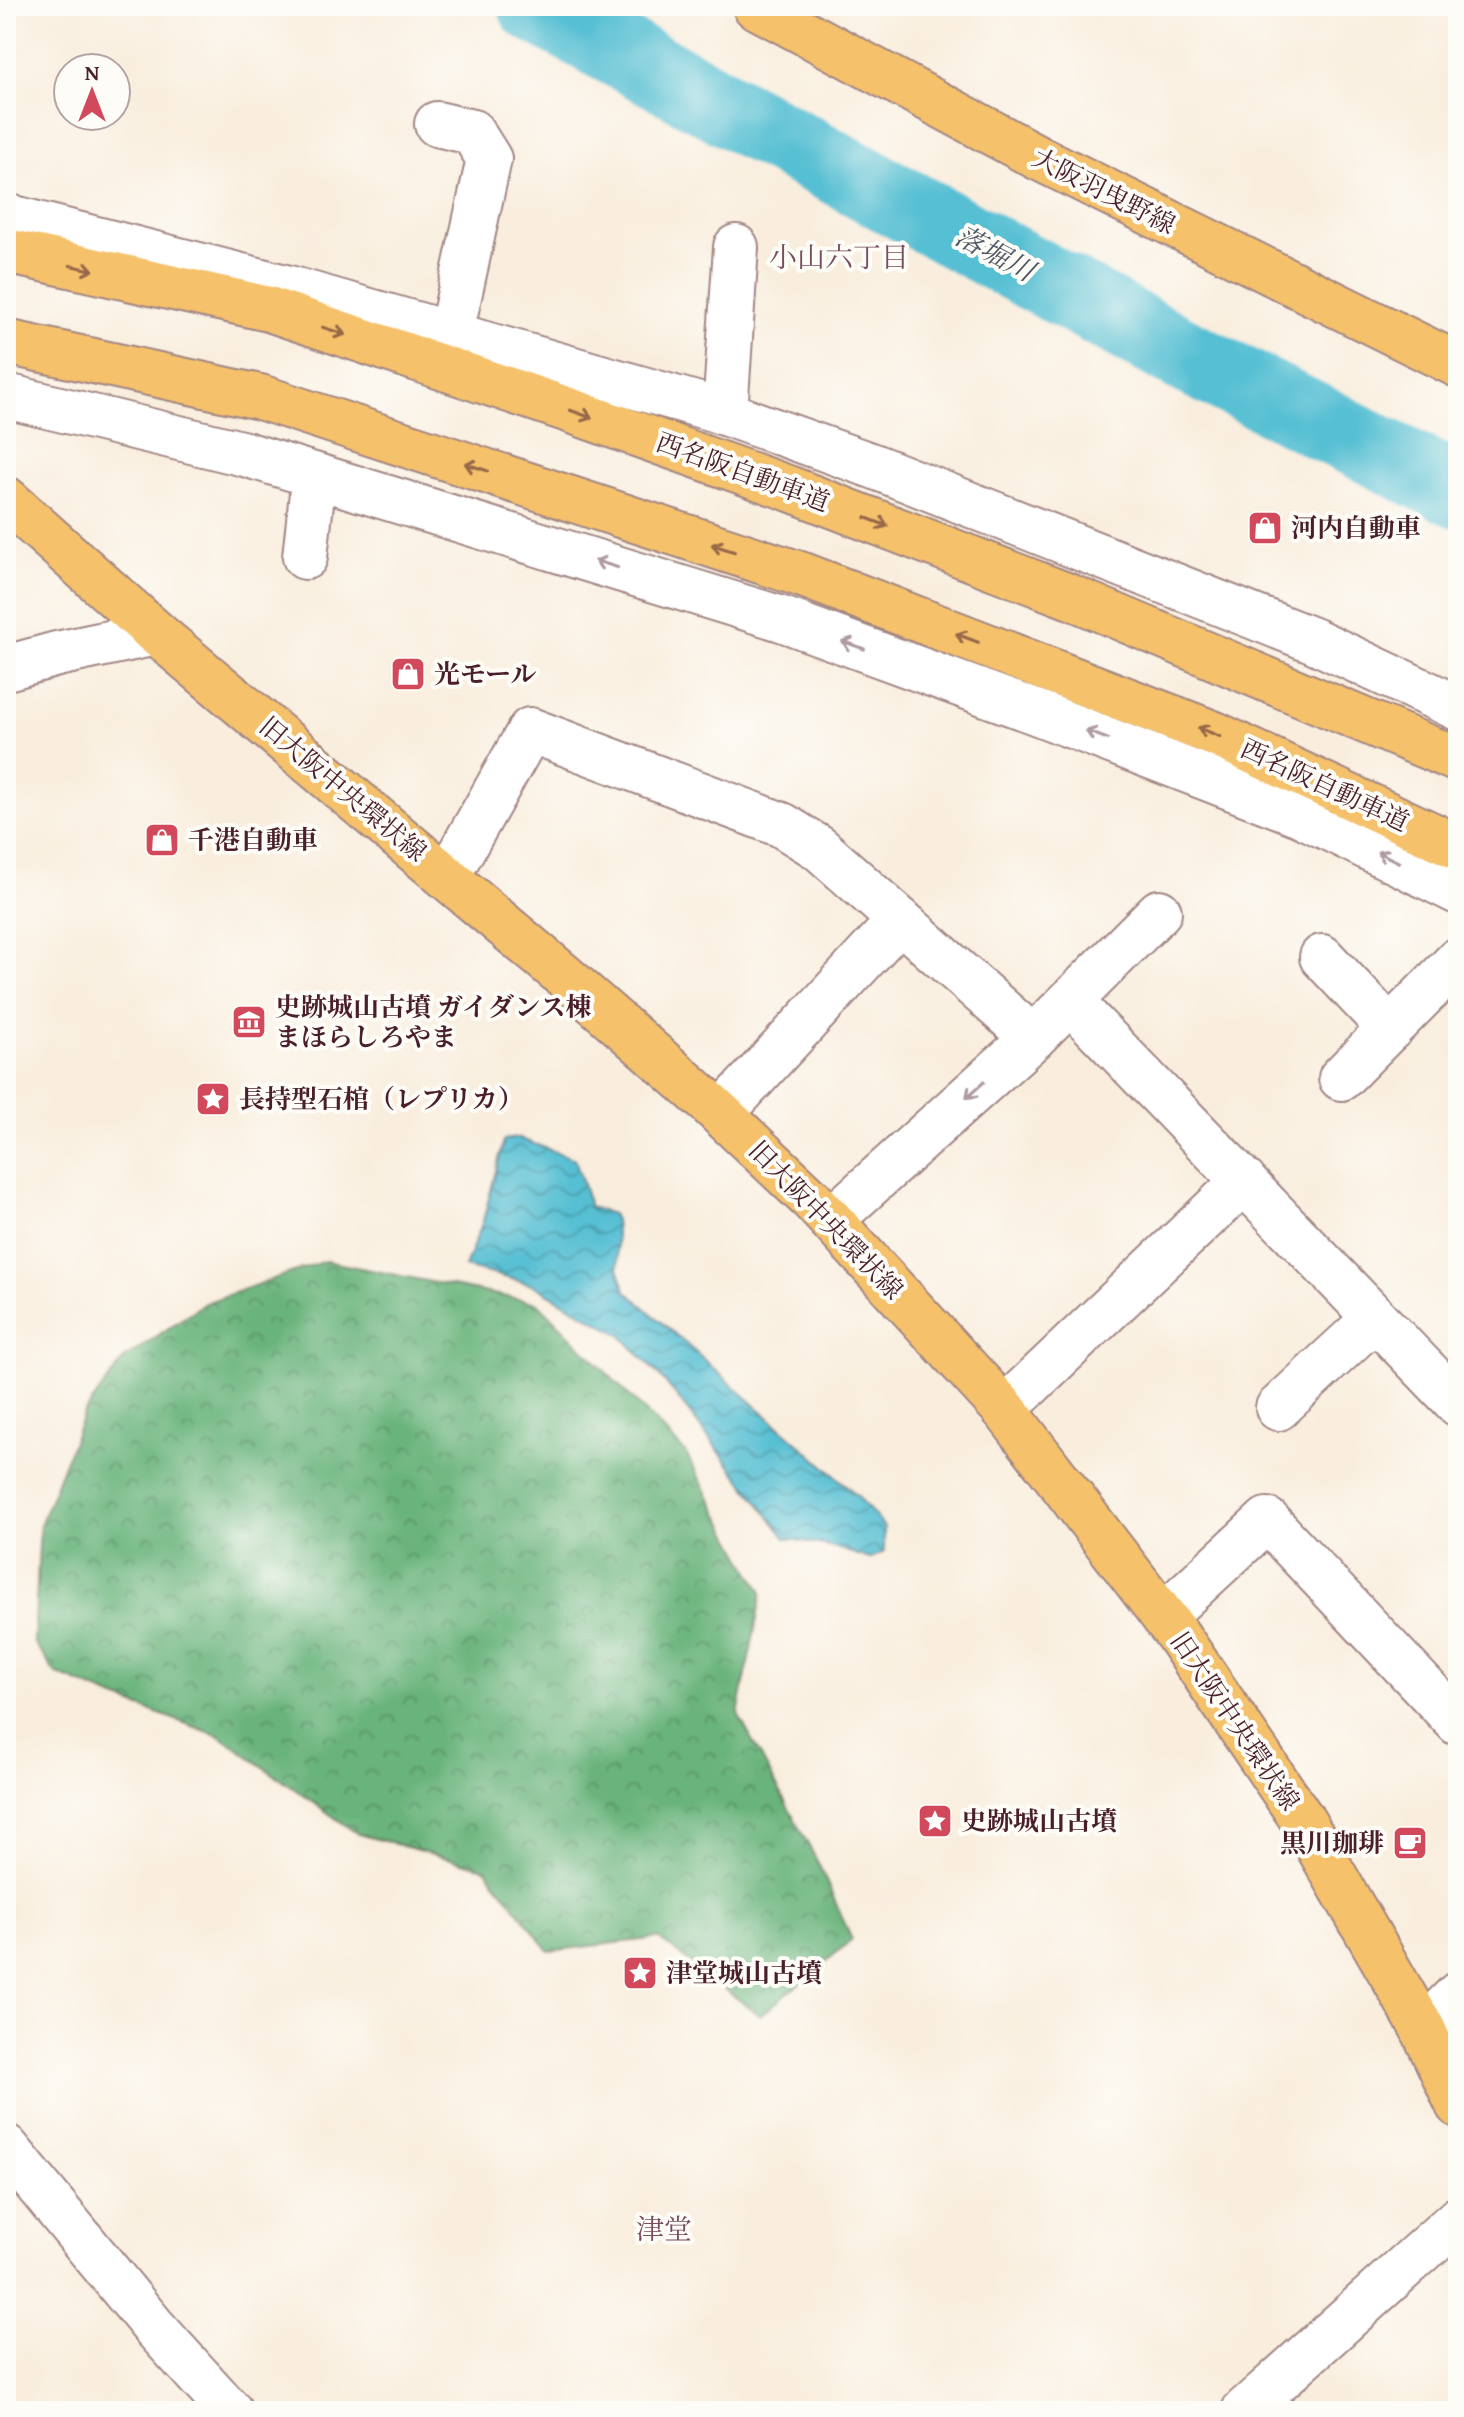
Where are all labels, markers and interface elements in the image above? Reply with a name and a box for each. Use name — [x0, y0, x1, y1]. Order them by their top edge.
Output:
north arrow — [52, 52, 132, 132]
text: N — [85, 56, 100, 88]
street label: 大阪羽曳野線 — [1026, 138, 1183, 243]
water label: 落堀川 — [949, 215, 1045, 292]
district label: 小山六丁目 — [769, 236, 909, 277]
one-way arrow — [69, 261, 94, 276]
one-way arrow — [321, 325, 346, 340]
one-way arrow — [568, 408, 592, 422]
street label: 西名阪自動車道 — [651, 422, 835, 521]
one-way arrow — [464, 458, 489, 473]
place label: 河内自動車 — [1291, 508, 1421, 547]
shop icon: 河内自動車 — [1246, 509, 1284, 547]
one-way arrow — [864, 516, 889, 530]
one-way arrow — [711, 540, 736, 555]
one-way arrow — [594, 556, 619, 570]
one-way arrow — [955, 630, 980, 644]
one-way arrow — [841, 637, 866, 651]
place label: 光モール — [434, 654, 536, 693]
shop icon: 光モール — [389, 655, 427, 693]
street label: 旧大阪中央環状線 — [251, 707, 436, 870]
one-way arrow — [1197, 724, 1222, 738]
one-way arrow — [1085, 727, 1110, 741]
street label: 西名阪自動車道 — [1234, 728, 1416, 841]
place label: 千港自動車 — [188, 820, 318, 859]
shop icon: 千港自動車 — [143, 821, 181, 859]
one-way arrow — [1377, 849, 1401, 864]
place label: 史跡城山古墳 ガイダンス棟 まほらしろやま — [275, 987, 591, 1056]
museum icon: 史跡城山古墳 ガイダンス棟 まほらしろやま — [230, 1003, 268, 1041]
place label: 長持型石棺（レプリカ） — [239, 1079, 524, 1118]
place icon: 長持型石棺（レプリカ） — [194, 1080, 232, 1118]
one-way arrow — [966, 1081, 986, 1099]
street label: 旧大阪中央環状線 — [740, 1131, 913, 1308]
street label: 旧大阪中央環状線 — [1161, 1624, 1310, 1818]
place label: 史跡城山古墳 — [961, 1801, 1117, 1840]
place icon: 史跡城山古墳 — [916, 1802, 954, 1840]
place label: 黒川珈琲 — [1280, 1823, 1384, 1862]
cafe icon: 黒川珈琲 — [1391, 1824, 1429, 1862]
place label: 津堂城山古墳 — [666, 1953, 822, 1992]
place icon: 津堂城山古墳 — [621, 1954, 659, 1992]
district label: 津堂 — [636, 2208, 692, 2249]

